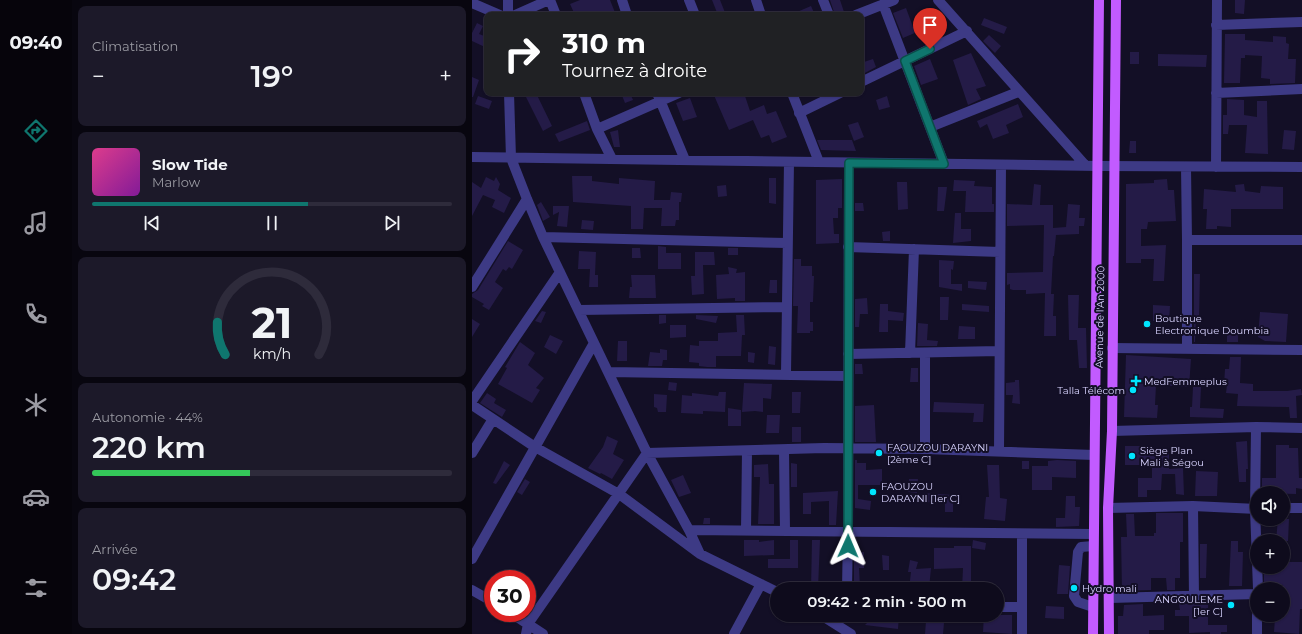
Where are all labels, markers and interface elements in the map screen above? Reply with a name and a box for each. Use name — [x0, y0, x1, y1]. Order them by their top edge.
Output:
pin — [913, 8, 947, 49]
icon: arrive — [919, 14, 941, 36]
text: 310 m — [562, 26, 646, 60]
icon: right — [496, 28, 548, 80]
text: 09:40 — [9, 32, 63, 54]
text: Climatisation — [92, 38, 178, 54]
text: 19° — [251, 58, 293, 95]
text: Tournez à droite — [562, 60, 707, 82]
text: − — [92, 63, 105, 90]
text: + — [439, 63, 452, 90]
icon: directions — [22, 117, 50, 145]
text: Slow Tide — [152, 155, 228, 174]
text: Marlow — [152, 174, 200, 190]
icon: music — [22, 209, 50, 237]
icon: previous — [141, 212, 163, 234]
icon: pause — [261, 212, 283, 234]
icon: next — [381, 212, 403, 234]
street label: Avenue de l'An 2000 — [1093, 265, 1107, 368]
text: 21 — [252, 298, 292, 348]
icon: phone — [22, 300, 50, 328]
place label: Boutique Electronique Doumbia — [1155, 312, 1269, 337]
marker: Boutique Electronique Doumbia — [1142, 319, 1152, 329]
text: km/h — [253, 345, 291, 363]
place label: MedFemmeplus — [1144, 375, 1227, 388]
marker: MedFemmeplus — [1131, 376, 1141, 386]
place label: Talla Télécom — [1057, 384, 1125, 397]
marker: Talla Télécom — [1128, 385, 1138, 395]
icon: climate — [22, 391, 50, 419]
text: Autonomie · 44% — [92, 409, 203, 425]
text: 220 km — [92, 429, 206, 466]
place label: FAOUZOU DARAYNI [2ème C] — [887, 441, 988, 466]
place label: Siège Plan Mali à Ségou — [1140, 444, 1204, 469]
marker: FAOUZOU DARAYNI [2ème C] — [874, 448, 884, 458]
marker: Siège Plan Mali à Ségou — [1127, 451, 1137, 461]
place label: FAOUZOU DARAYNI [1er C] — [881, 480, 960, 505]
icon: car — [22, 483, 50, 511]
map controls — [1250, 486, 1290, 622]
button: sound — [1250, 486, 1290, 526]
marker: FAOUZOU DARAYNI [1er C] — [868, 487, 878, 497]
position arrow — [827, 525, 869, 567]
button: + — [1250, 534, 1290, 574]
text: Arrivée — [92, 541, 138, 557]
text: 09:42 — [92, 561, 176, 598]
speed limit sign: 30 — [484, 570, 536, 622]
icon: filters — [22, 574, 50, 602]
place label: Hydro mali — [1082, 582, 1137, 595]
button: − — [1250, 582, 1290, 622]
marker: Hydro mali — [1069, 583, 1079, 593]
text: 09:42 · 2 min · 500 m — [807, 592, 967, 611]
place label: ANGOULEME [1er C] — [1155, 593, 1223, 618]
marker: ANGOULEME [1er C] — [1226, 600, 1236, 610]

